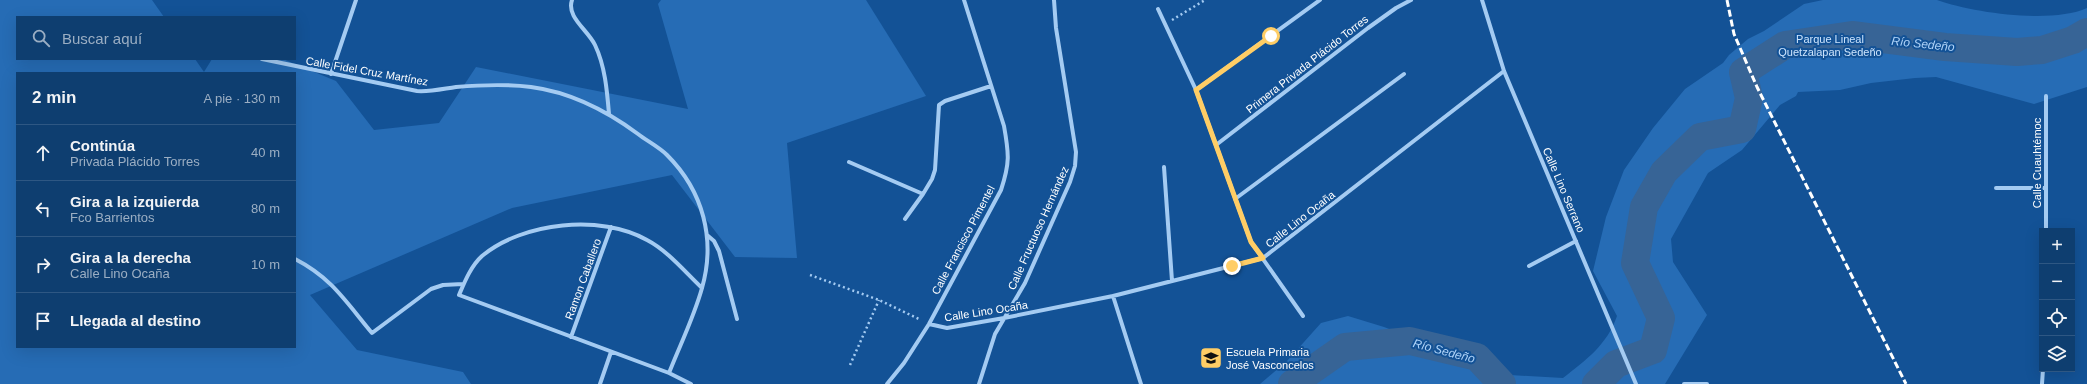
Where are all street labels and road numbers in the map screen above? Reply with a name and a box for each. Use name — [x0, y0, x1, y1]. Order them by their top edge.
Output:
street label: Primera Privada Plácido Torres — [1244, 12, 1371, 115]
street label: Calle Fidel Cruz Martínez — [305, 54, 429, 88]
street label: Calle Cuauhtémoc — [2031, 117, 2043, 208]
street label: Calle Lino Serrano — [1541, 146, 1587, 234]
street label: Calle Fructuoso Hernández — [1005, 164, 1071, 292]
street label: Calle Francisco Pimentel — [929, 183, 997, 297]
street label: Calle Lino Ocaña — [1263, 188, 1338, 250]
street label: Ramon Caballero — [563, 237, 603, 321]
street label: Calle Lino Ocaña — [943, 298, 1029, 324]

